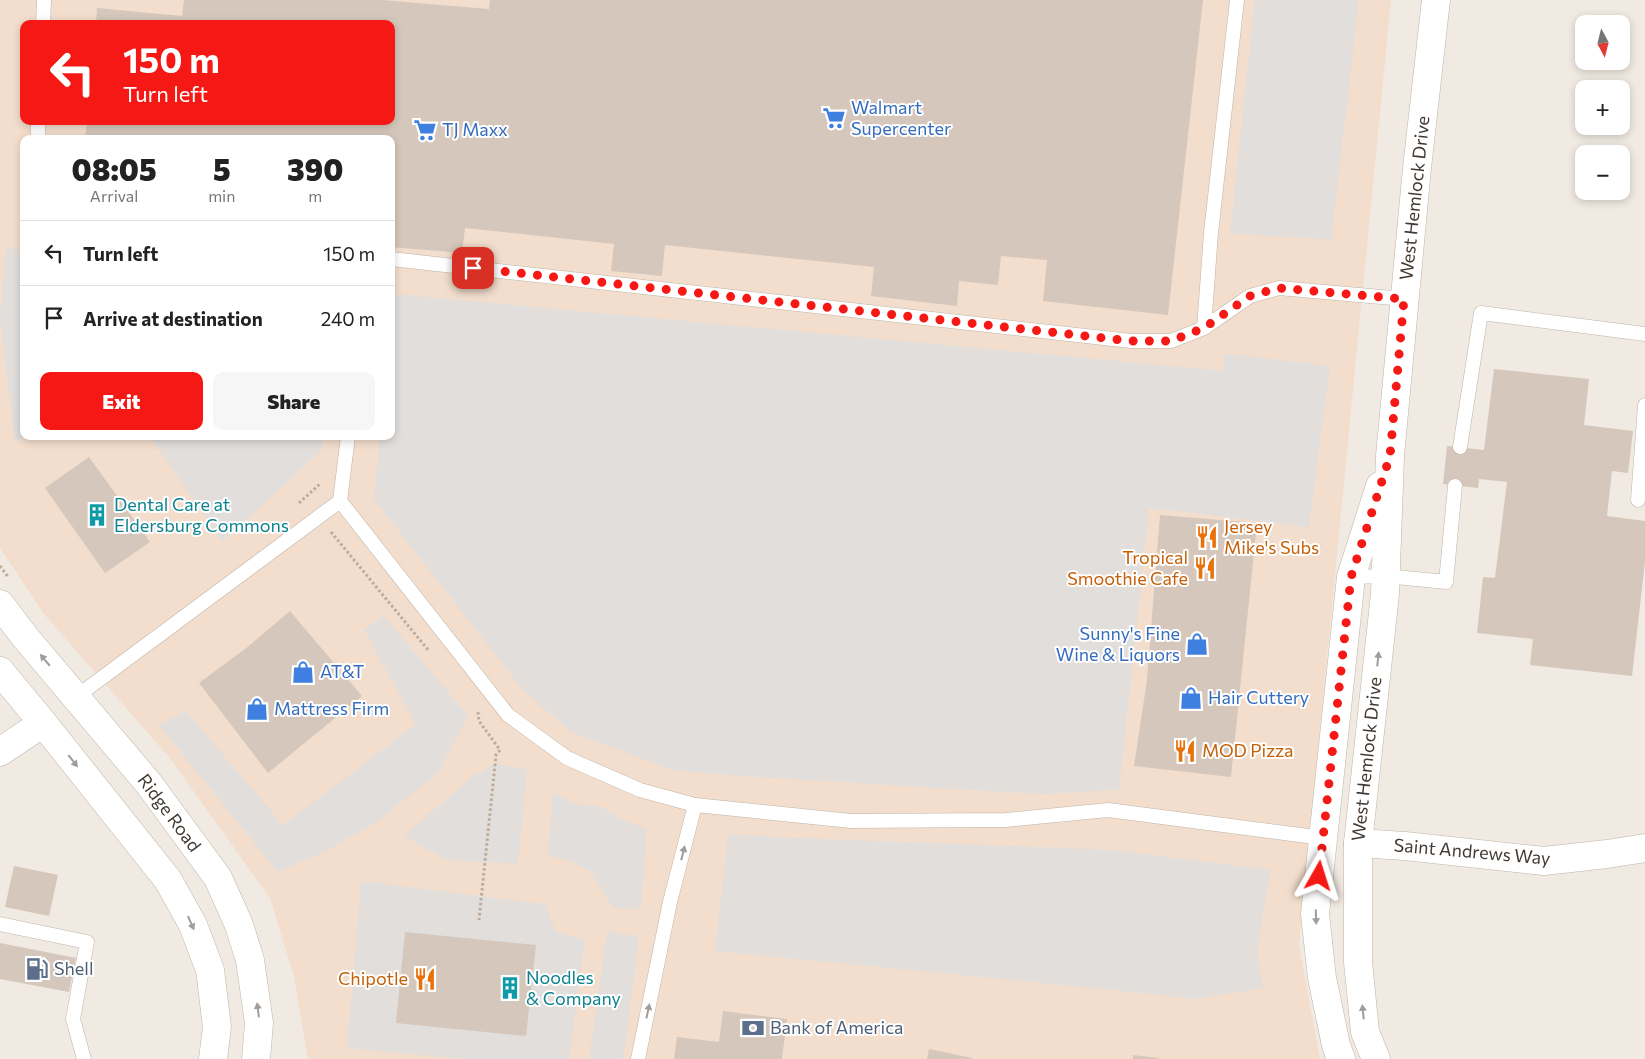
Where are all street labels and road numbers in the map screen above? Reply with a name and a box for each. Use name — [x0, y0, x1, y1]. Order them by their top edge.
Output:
street label: West Hemlock Drive — [1394, 115, 1434, 281]
street label: West Hemlock Drive — [1346, 676, 1386, 842]
street label: Ridge Road — [133, 769, 206, 856]
street label: Saint Andrews Way — [1393, 833, 1551, 869]

